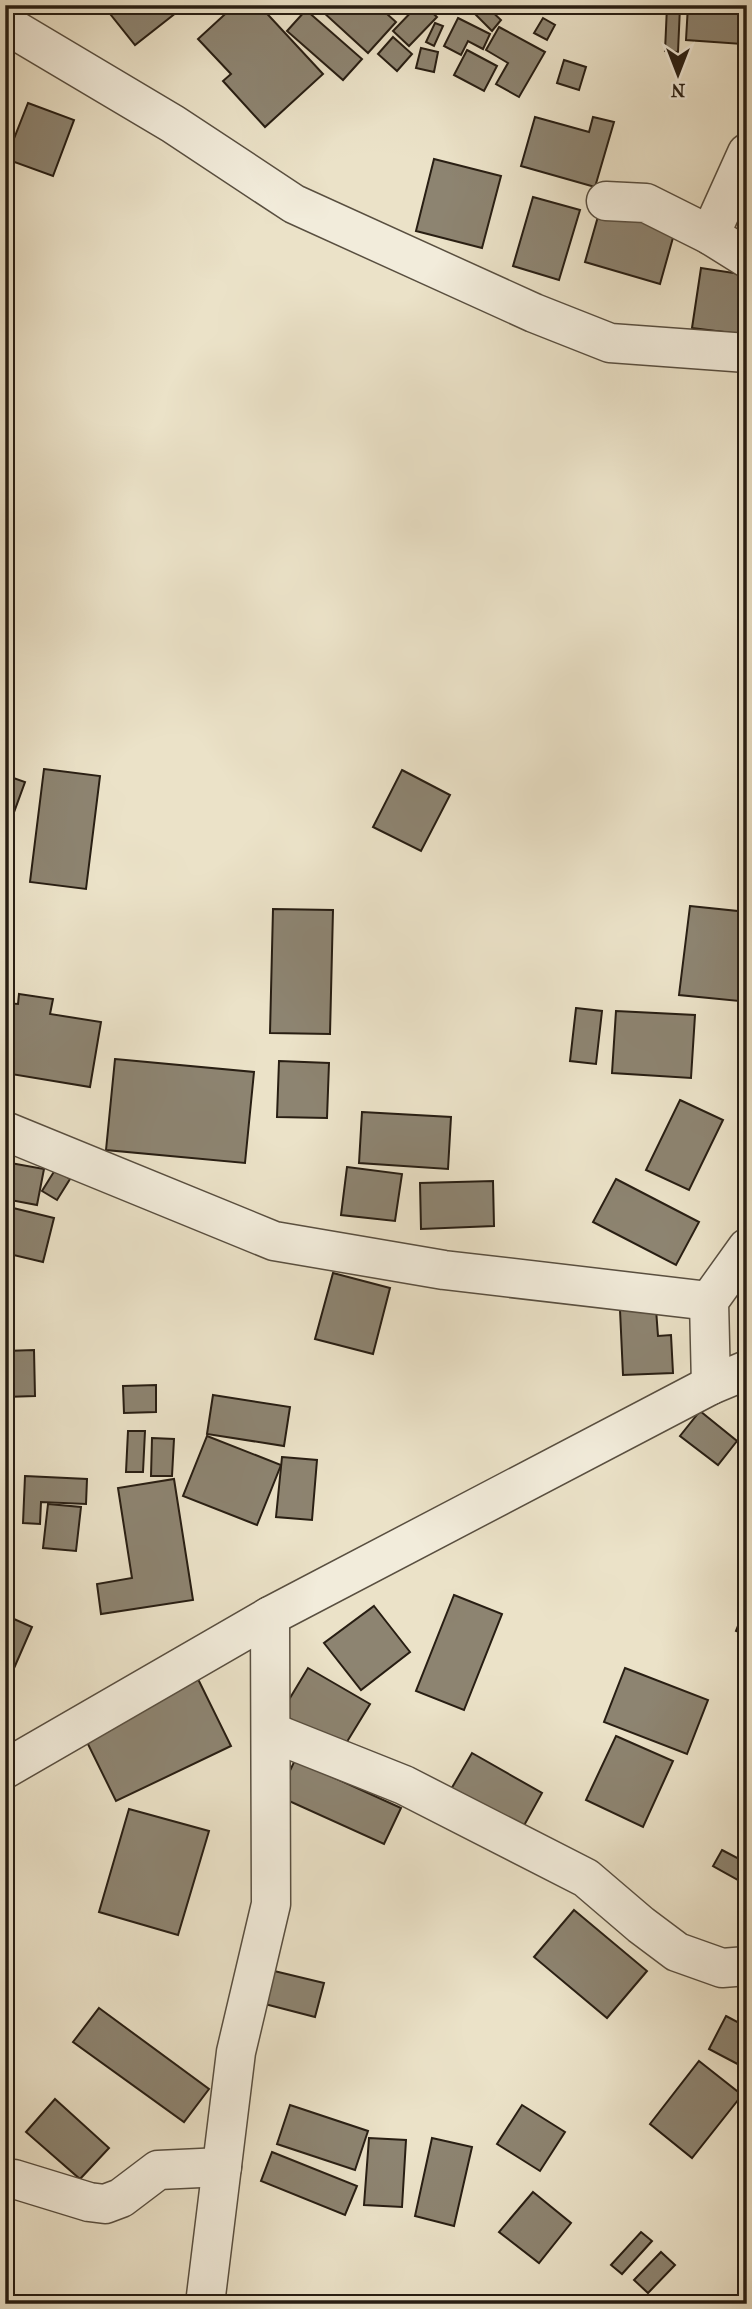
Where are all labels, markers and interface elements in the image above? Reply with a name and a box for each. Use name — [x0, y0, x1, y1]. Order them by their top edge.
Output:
north arrow — [644, 38, 714, 108]
text: N — [670, 79, 685, 101]

